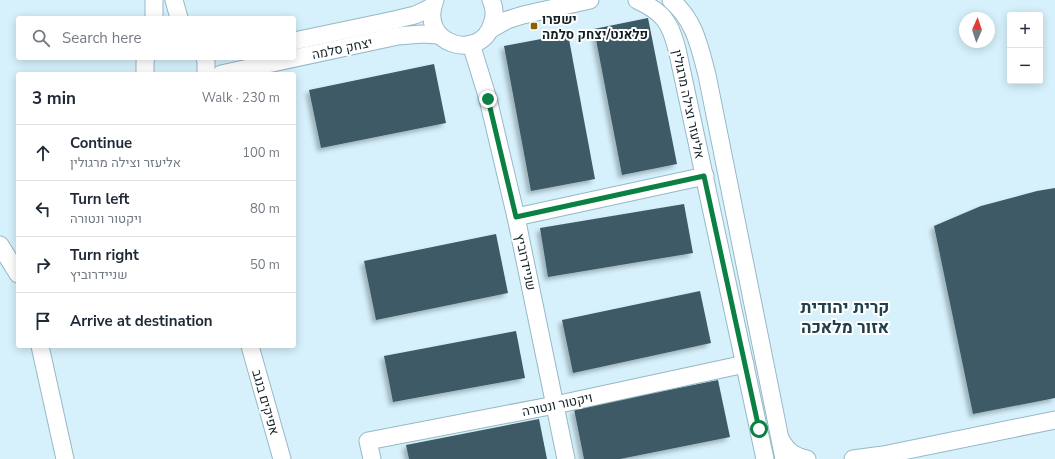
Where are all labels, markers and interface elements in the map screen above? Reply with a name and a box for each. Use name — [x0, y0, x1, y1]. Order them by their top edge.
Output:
place label: ישפרו פלאנט/יצחק סלמה — [542, 11, 648, 44]
north arrow — [959, 12, 995, 48]
map controls — [1007, 12, 1043, 84]
button: + — [1007, 12, 1043, 48]
search box — [16, 16, 296, 60]
marker: ישפרו פלאנט/יצחק סלמה — [529, 21, 539, 31]
icon: search — [30, 27, 52, 49]
text: Search here — [62, 28, 142, 48]
street label: יצחק סלמה — [310, 34, 374, 64]
street label: אליעזר וצילה מרגולין — [668, 48, 708, 160]
button: − — [1007, 48, 1043, 84]
text: 3 min — [32, 87, 76, 110]
text: Walk · 230 m — [202, 89, 280, 107]
route end — [479, 90, 497, 108]
text: Continue — [70, 133, 132, 153]
icon: ahead — [32, 142, 54, 164]
text: 100 m — [242, 144, 280, 162]
text: אליעזר וצילה מרגולין — [70, 154, 181, 172]
text: Turn left — [70, 189, 129, 209]
icon: left — [32, 198, 54, 220]
text: 80 m — [250, 200, 280, 218]
text: ויקטור ונטורה — [70, 210, 142, 228]
street label: שניידרוביץ — [510, 232, 540, 292]
text: Turn right — [70, 245, 139, 265]
icon: right — [32, 254, 54, 276]
text: 50 m — [250, 256, 280, 274]
text: שניידרוביץ — [70, 266, 128, 284]
district label: קרית יהודית אזור מלאכה — [801, 296, 889, 339]
icon: arrive — [32, 310, 54, 332]
text: Arrive at destination — [70, 311, 213, 331]
street label: אפיקים בנגב — [247, 367, 283, 437]
street label: ויקטור ונטורה — [520, 389, 594, 421]
route start — [750, 420, 768, 438]

